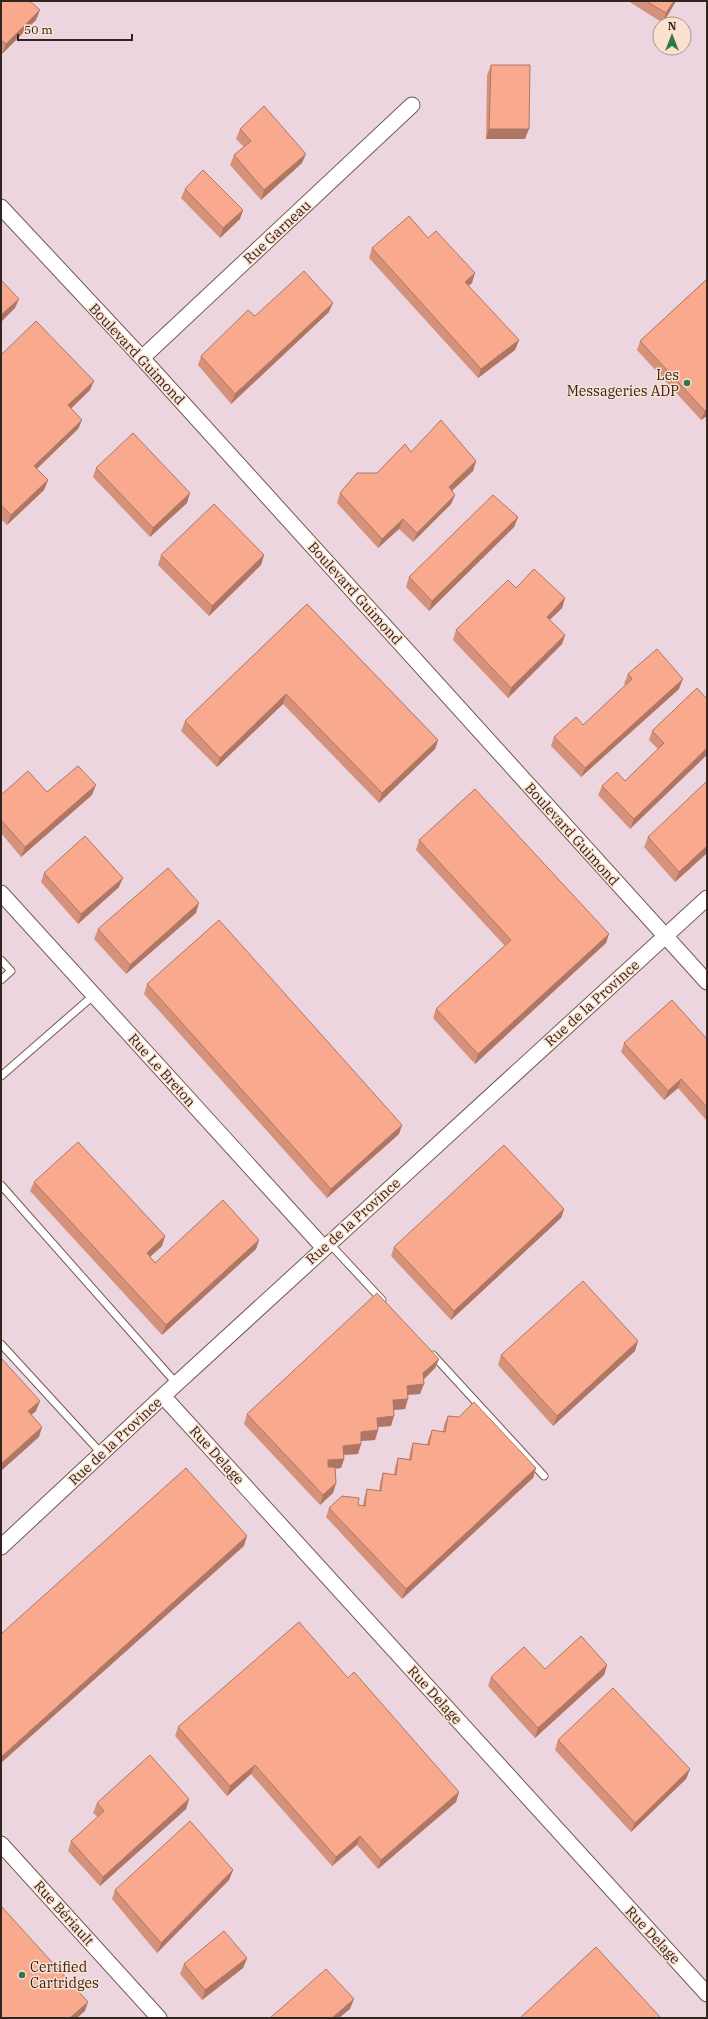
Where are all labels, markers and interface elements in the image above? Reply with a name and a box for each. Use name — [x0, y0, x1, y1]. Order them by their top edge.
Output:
scale bar — [18, 16, 132, 42]
north arrow — [652, 16, 692, 56]
text: N — [668, 19, 677, 33]
text: 50 m — [24, 22, 53, 37]
street label: Rue Garneau — [240, 196, 315, 268]
street label: Boulevard Guimond — [85, 299, 189, 409]
place label: Les Messageries ADP — [567, 366, 679, 400]
marker: Les Messageries ADP — [682, 378, 692, 388]
street label: Boulevard Guimond — [304, 538, 406, 649]
street label: Boulevard Guimond — [521, 779, 623, 890]
street label: Rue de la Province — [541, 956, 643, 1050]
street label: Rue Le Breton — [124, 1030, 200, 1111]
street label: Rue de la Province — [302, 1174, 404, 1268]
street label: Rue de la Province — [65, 1393, 165, 1489]
street label: Rue Delage — [186, 1422, 248, 1488]
street label: Rue Delage — [404, 1662, 466, 1728]
street label: Rue Bériault — [30, 1877, 98, 1949]
street label: Rue Delage — [622, 1902, 684, 1968]
place label: Certified Cartridges — [30, 1958, 99, 1992]
marker: Certified Cartridges — [17, 1970, 27, 1980]

